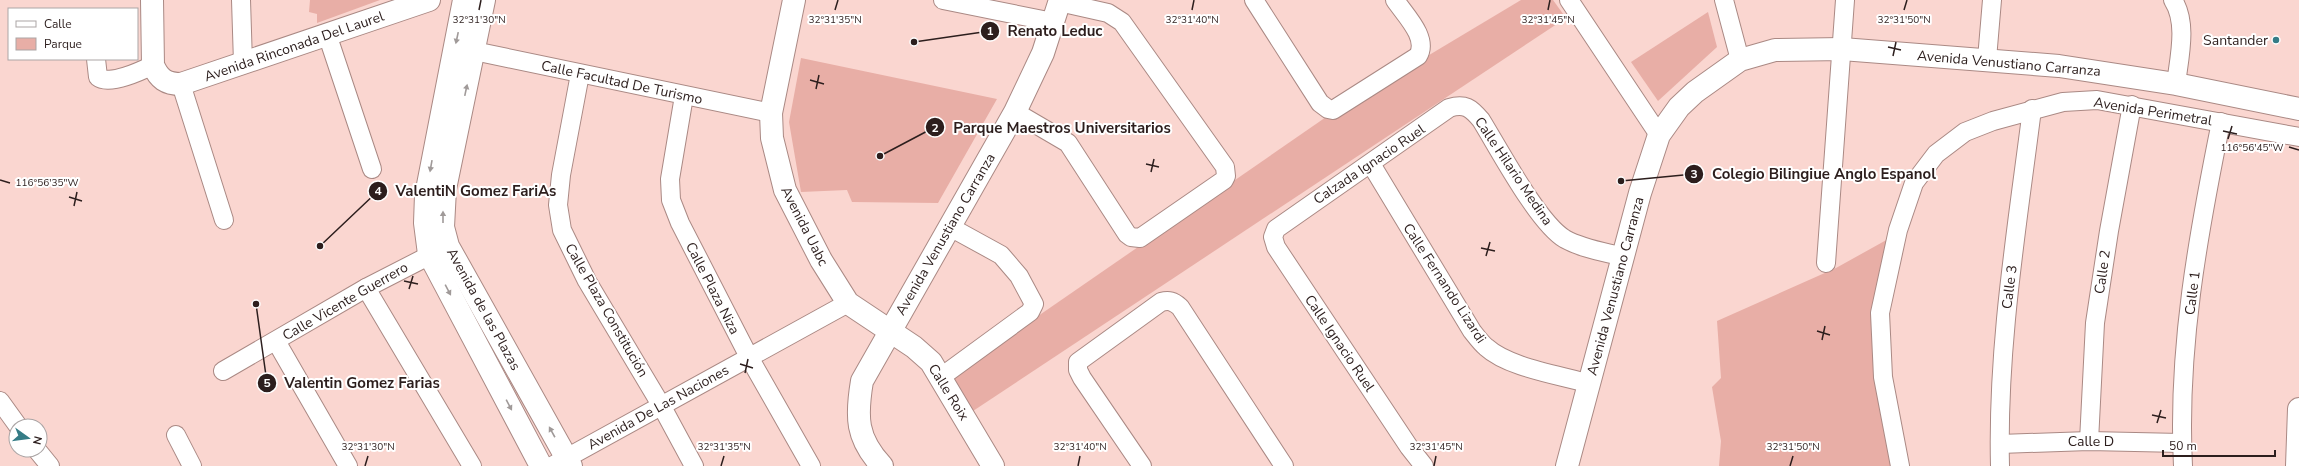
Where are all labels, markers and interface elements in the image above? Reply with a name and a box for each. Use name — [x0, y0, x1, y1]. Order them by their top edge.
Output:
street label: Avenida Rinconada Del Laurel — [202, 6, 387, 86]
legend — [8, 8, 138, 60]
text: 32°31'30"N — [452, 13, 506, 27]
text: 32°31'35"N — [808, 13, 862, 27]
text: 32°31'40"N — [1165, 13, 1219, 27]
text: 32°31'45"N — [1521, 13, 1575, 27]
text: 32°31'50"N — [1877, 13, 1931, 27]
text: Calle — [44, 16, 72, 32]
callout: Renato Leduc — [980, 17, 1111, 44]
text: Renato Leduc — [1008, 21, 1102, 41]
text: 1 — [986, 23, 994, 39]
place label: Santander — [2203, 31, 2268, 50]
one-way arrow — [453, 32, 459, 44]
marker: Santander — [2271, 35, 2281, 45]
text: Parque — [44, 36, 82, 52]
street label: Avenida Venustiano Carranza — [1916, 46, 2102, 81]
street label: Calle Facultad De Turismo — [539, 56, 705, 109]
one-way arrow — [463, 83, 469, 96]
street label: Avenida Perimetral — [2092, 93, 2214, 130]
street label: Calle Hilario Medina — [1470, 113, 1557, 229]
callout: Parque Maestros Universitarios — [925, 114, 1179, 141]
text: Parque Maestros Universitarios — [953, 118, 1171, 138]
street label: Calzada Ignacio Ruel — [1310, 119, 1430, 209]
text: 2 — [931, 120, 939, 136]
text: 116°56'45"W — [2221, 141, 2283, 155]
street label: Avenida Venustiano Carranza — [891, 150, 1000, 319]
one-way arrow — [428, 160, 434, 172]
callout: Colegio Bilingiue Anglo Espanol — [1684, 160, 1944, 187]
text: Colegio Bilingiue Anglo Espanol — [1712, 164, 1936, 184]
text: 3 — [1690, 166, 1698, 182]
text: 116°56'35"W — [16, 176, 78, 190]
callout: ValentiN Gomez FariAs — [368, 177, 565, 204]
text: ValentiN Gomez FariAs — [395, 181, 556, 201]
text: 4 — [374, 183, 382, 199]
street label: Avenida Uabc — [776, 183, 833, 270]
street label: Avenida Venustiano Carranza — [1582, 195, 1648, 378]
one-way arrow — [440, 210, 446, 223]
street label: Calle Fernando Lizardi — [1399, 220, 1491, 347]
street label: Calle Plaza Niza — [681, 239, 744, 338]
street label: Calle Plaza Constitución — [560, 240, 653, 381]
street label: Avenida de las Plazas — [442, 245, 525, 374]
street label: Calle 2 — [2090, 249, 2115, 295]
street label: Calle Vicente Guerrero — [279, 258, 412, 345]
street label: Calle 3 — [1997, 264, 2022, 310]
street label: Calle 1 — [2180, 270, 2205, 316]
one-way arrow — [445, 284, 452, 296]
street label: Calle Ignacio Ruel — [1300, 291, 1380, 396]
street label: Avenida De Las Naciones — [584, 360, 733, 454]
street label: Calle Roix — [924, 360, 974, 425]
callout: Valentin Gomez Farias — [257, 369, 448, 396]
text: Valentin Gomez Farias — [283, 373, 440, 393]
text: 5 — [263, 375, 271, 391]
one-way arrow — [506, 399, 512, 411]
north arrow — [8, 418, 48, 458]
one-way arrow — [548, 426, 555, 438]
street label: Calle D — [2068, 432, 2114, 451]
scale bar — [2163, 432, 2275, 458]
text: N — [29, 434, 45, 446]
text: 50 m — [2169, 438, 2197, 454]
text: 32°31'30"N — [341, 440, 395, 454]
text: 32°31'35"N — [697, 440, 751, 454]
text: 32°31'40"N — [1053, 440, 1107, 454]
text: 32°31'45"N — [1409, 440, 1463, 454]
text: 32°31'50"N — [1766, 440, 1820, 454]

